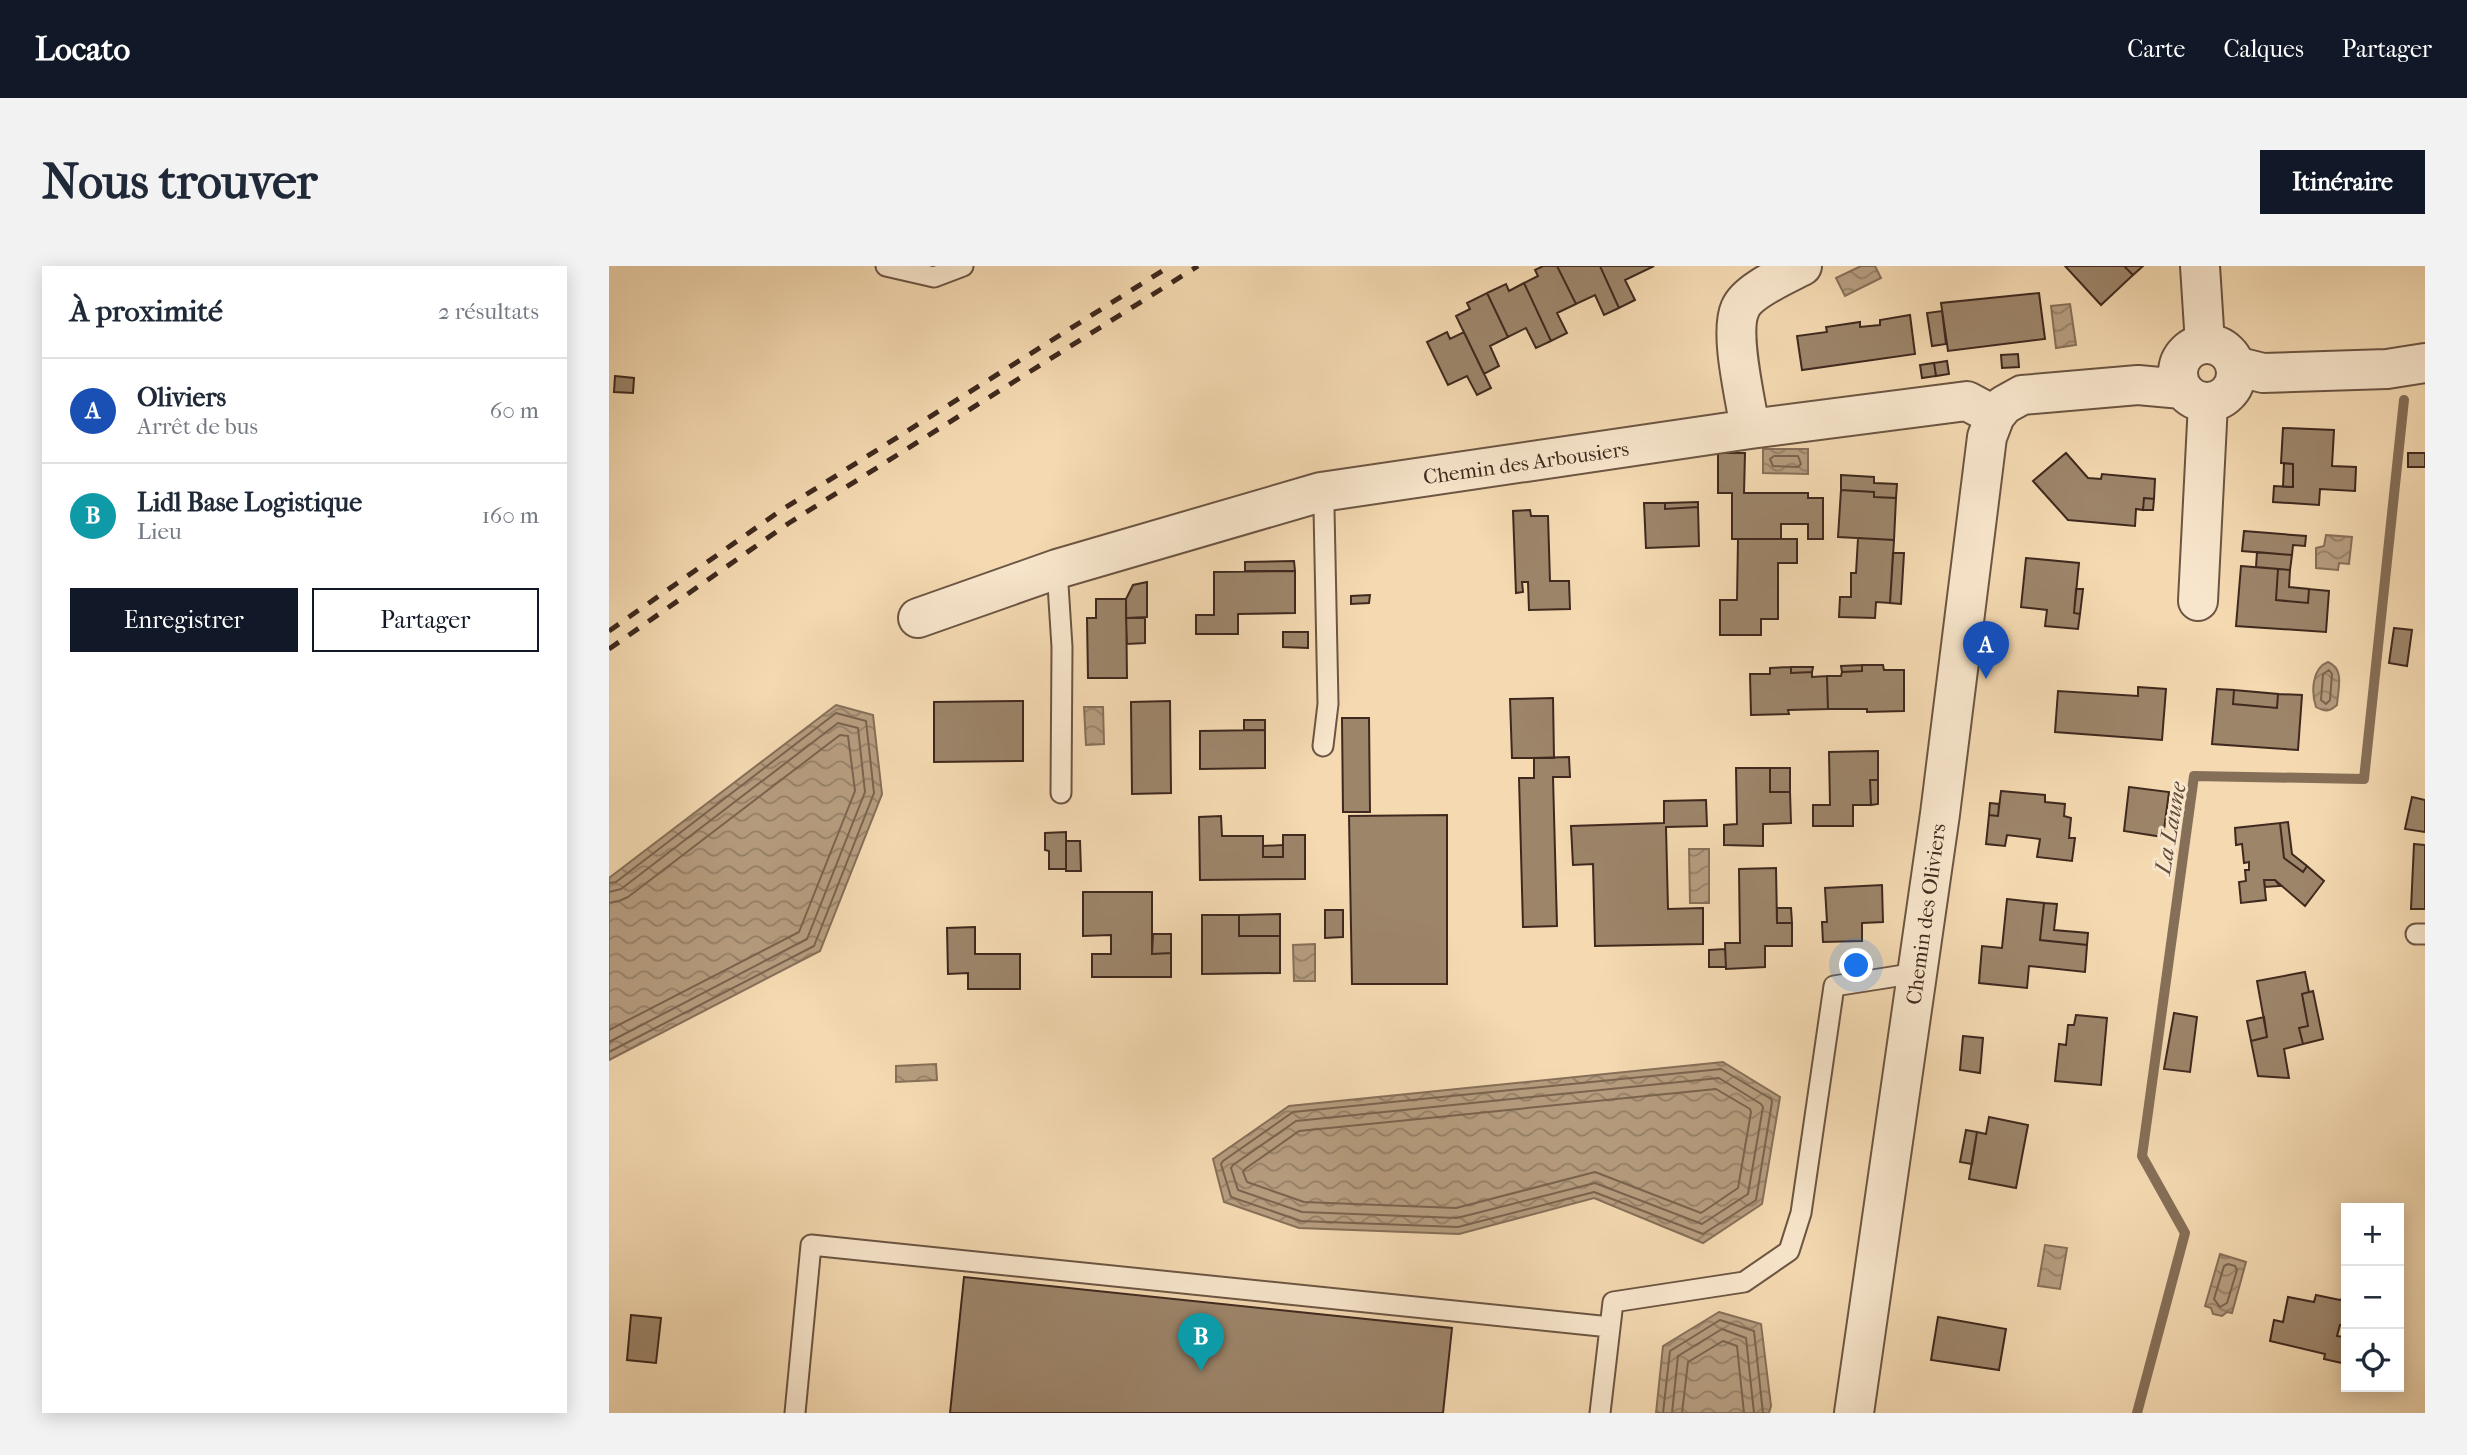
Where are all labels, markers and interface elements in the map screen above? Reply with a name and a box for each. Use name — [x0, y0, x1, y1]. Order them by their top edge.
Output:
text: Locato — [35, 30, 130, 69]
text: Carte — [2127, 35, 2185, 63]
text: Calques — [2223, 35, 2304, 63]
text: Partager — [2342, 35, 2432, 63]
button: Itinéraire — [2260, 150, 2425, 214]
text: Nous trouver — [42, 153, 317, 211]
text: À proximité — [70, 294, 223, 329]
text: 2 résultats — [438, 298, 539, 325]
text: Oliviers — [137, 382, 226, 413]
text: A — [86, 397, 100, 424]
text: 60 m — [490, 397, 539, 424]
text: Arrêt de bus — [137, 413, 258, 440]
street label: Chemin des Arbousiers — [1422, 437, 1631, 489]
text: Lidl Base Logistique — [137, 487, 362, 518]
text: B — [86, 502, 100, 529]
text: 160 m — [482, 502, 539, 529]
text: Lieu — [137, 518, 182, 545]
button: Enregistrer — [70, 588, 298, 652]
button: Partager — [312, 588, 539, 652]
pin: A — [1963, 621, 2009, 679]
water label: La Laune — [2149, 779, 2192, 878]
street label: Chemin des Oliviers — [1901, 822, 1951, 1006]
your location — [1839, 948, 1873, 982]
map controls — [2341, 1203, 2404, 1392]
button: + — [2341, 1203, 2404, 1266]
button: − — [2341, 1266, 2404, 1329]
pin: B — [1178, 1313, 1224, 1371]
button: locate — [2341, 1329, 2404, 1392]

